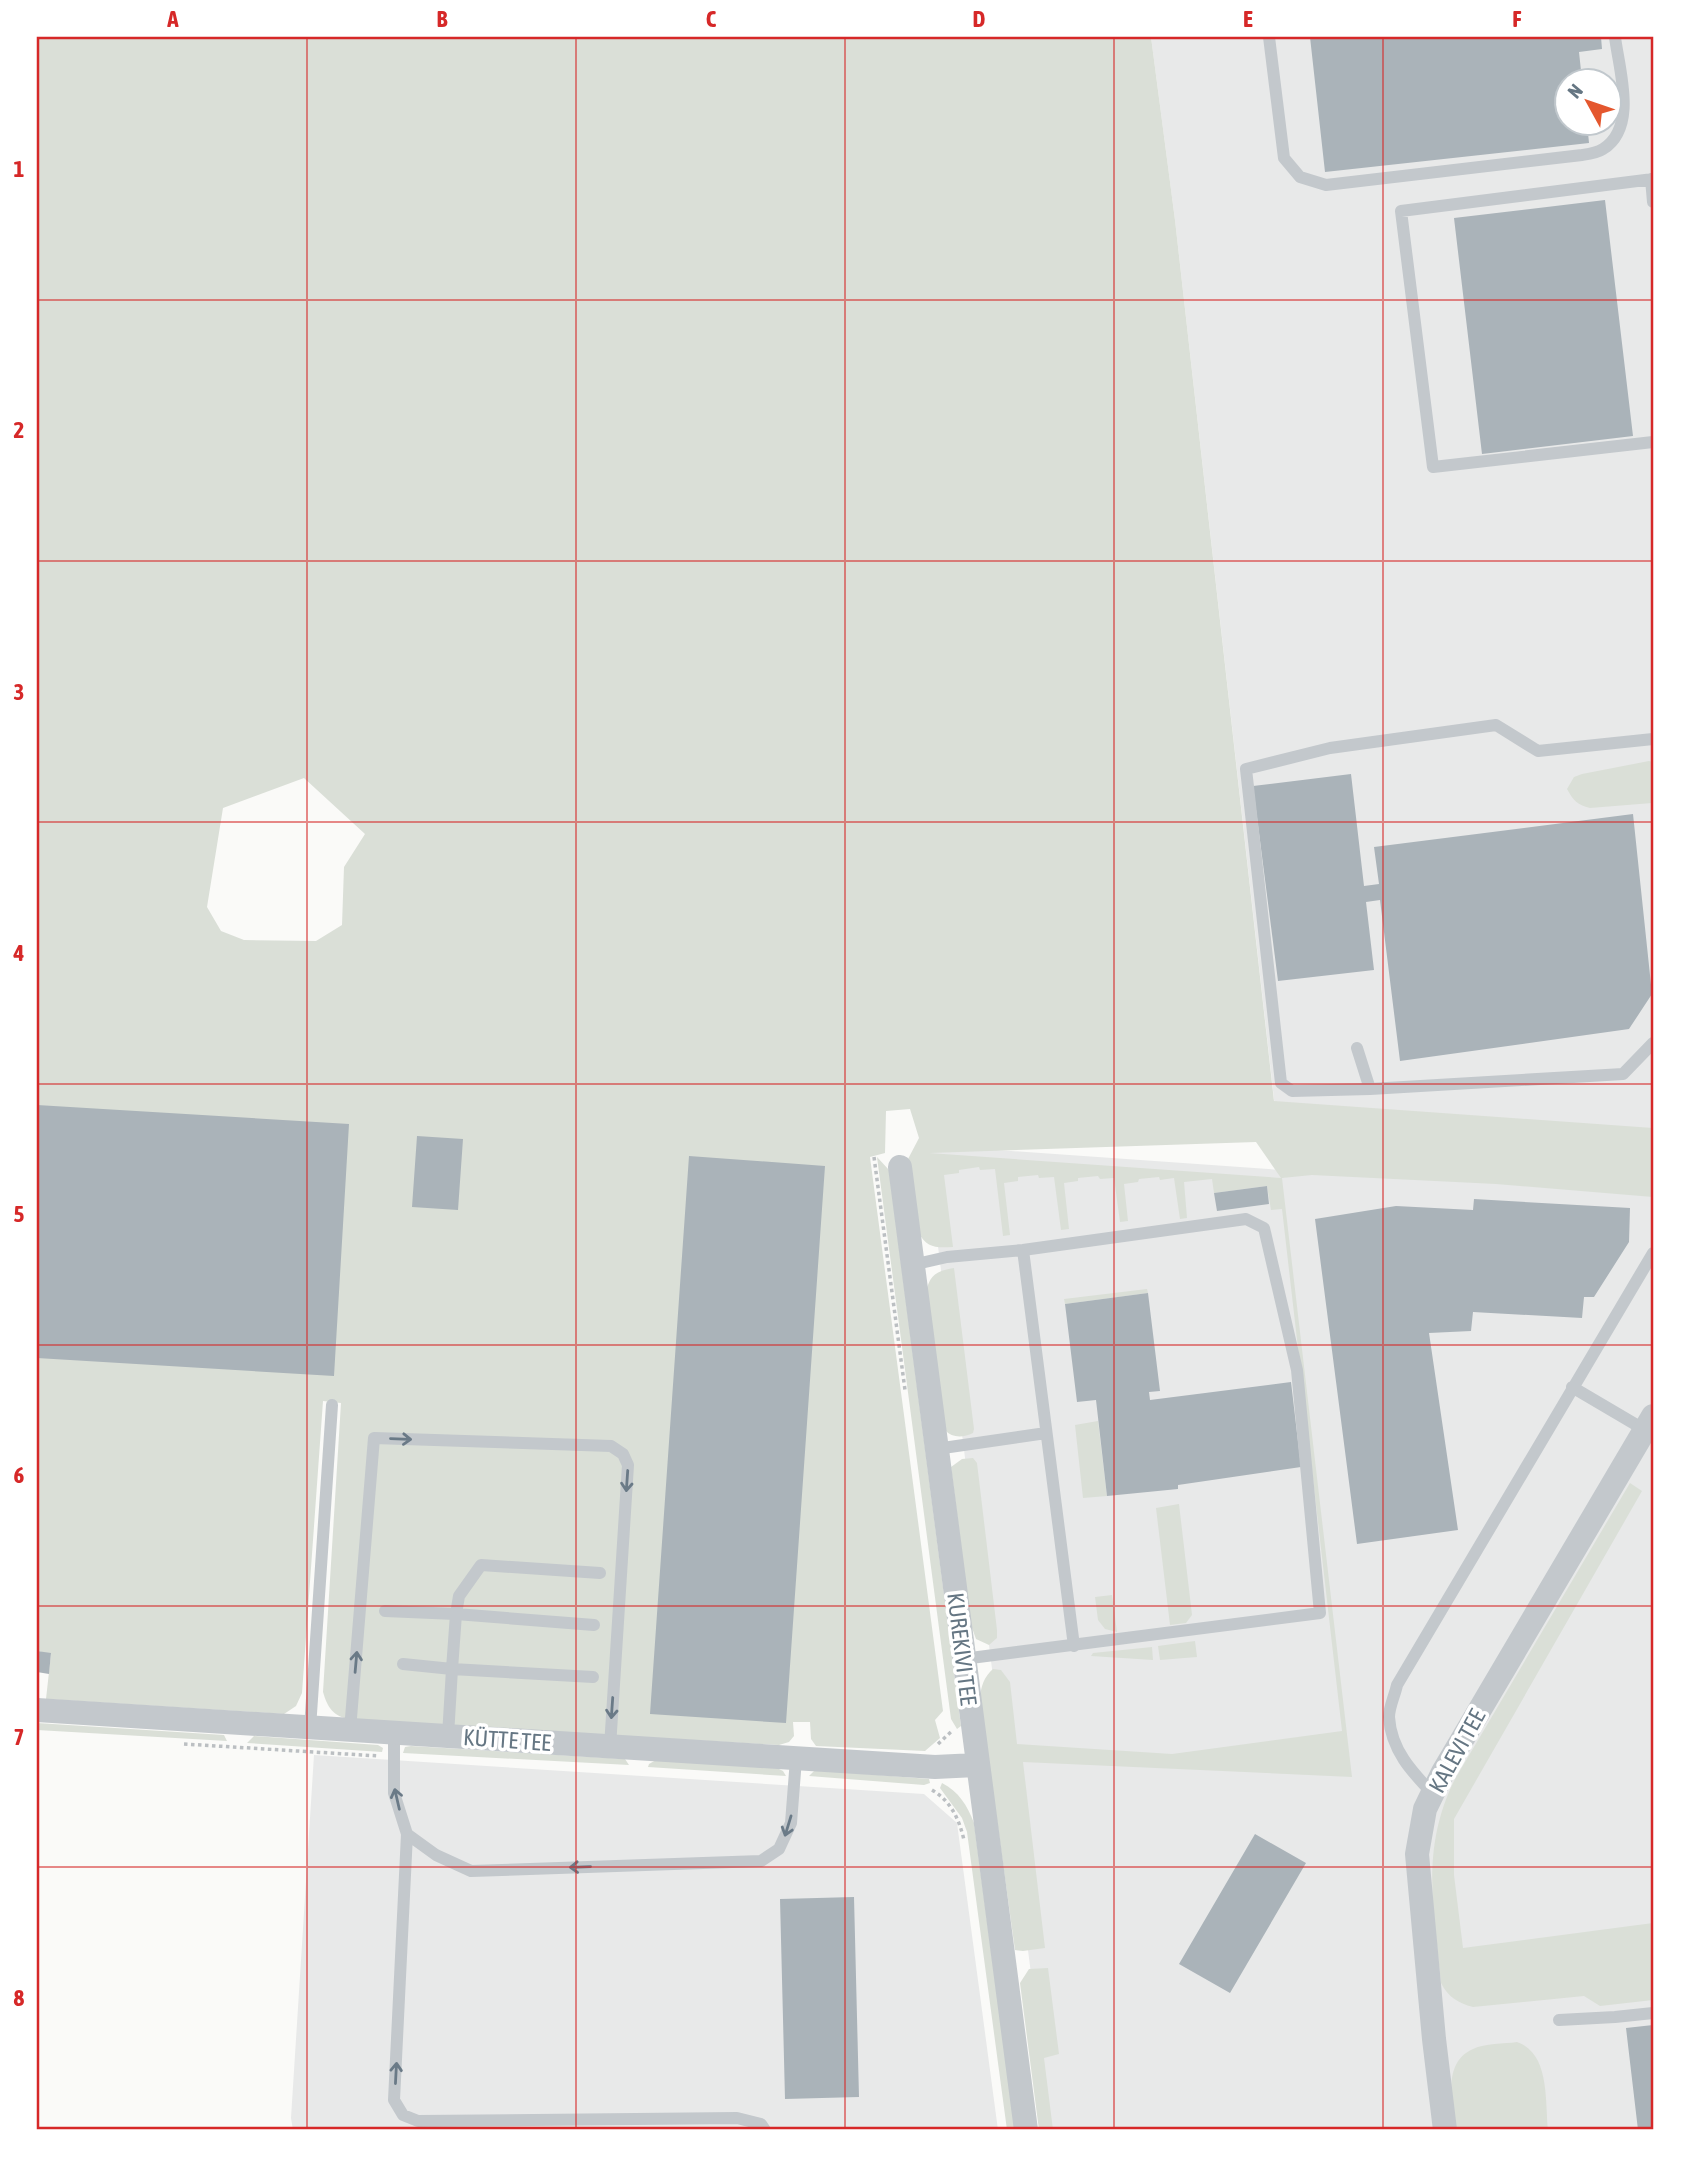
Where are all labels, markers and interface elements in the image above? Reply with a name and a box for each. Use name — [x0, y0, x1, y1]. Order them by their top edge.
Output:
text: A — [166, 6, 179, 32]
text: B — [437, 6, 448, 32]
text: C — [706, 6, 717, 32]
text: D — [973, 6, 986, 32]
text: E — [1243, 6, 1253, 32]
text: F — [1512, 6, 1522, 32]
north arrow — [1554, 66, 1624, 136]
text: N — [1563, 80, 1587, 102]
text: 1 — [14, 156, 25, 182]
text: 2 — [14, 417, 24, 443]
text: 3 — [14, 679, 24, 705]
text: 4 — [13, 940, 25, 966]
text: 5 — [14, 1201, 25, 1227]
one-way arrow — [389, 1432, 412, 1446]
text: 6 — [14, 1462, 25, 1488]
one-way arrow — [620, 1469, 633, 1491]
street label: KUREKIVI TEE — [942, 1591, 982, 1707]
one-way arrow — [350, 1651, 363, 1674]
one-way arrow — [605, 1696, 618, 1718]
street label: KALEVI TEE — [1424, 1705, 1491, 1797]
text: 7 — [14, 1724, 24, 1750]
street label: KÜTTE TEE — [462, 1724, 552, 1756]
one-way arrow — [389, 1788, 403, 1811]
one-way arrow — [780, 1814, 793, 1836]
one-way arrow — [569, 1860, 592, 1873]
text: 8 — [14, 1985, 25, 2011]
one-way arrow — [389, 2062, 402, 2085]

